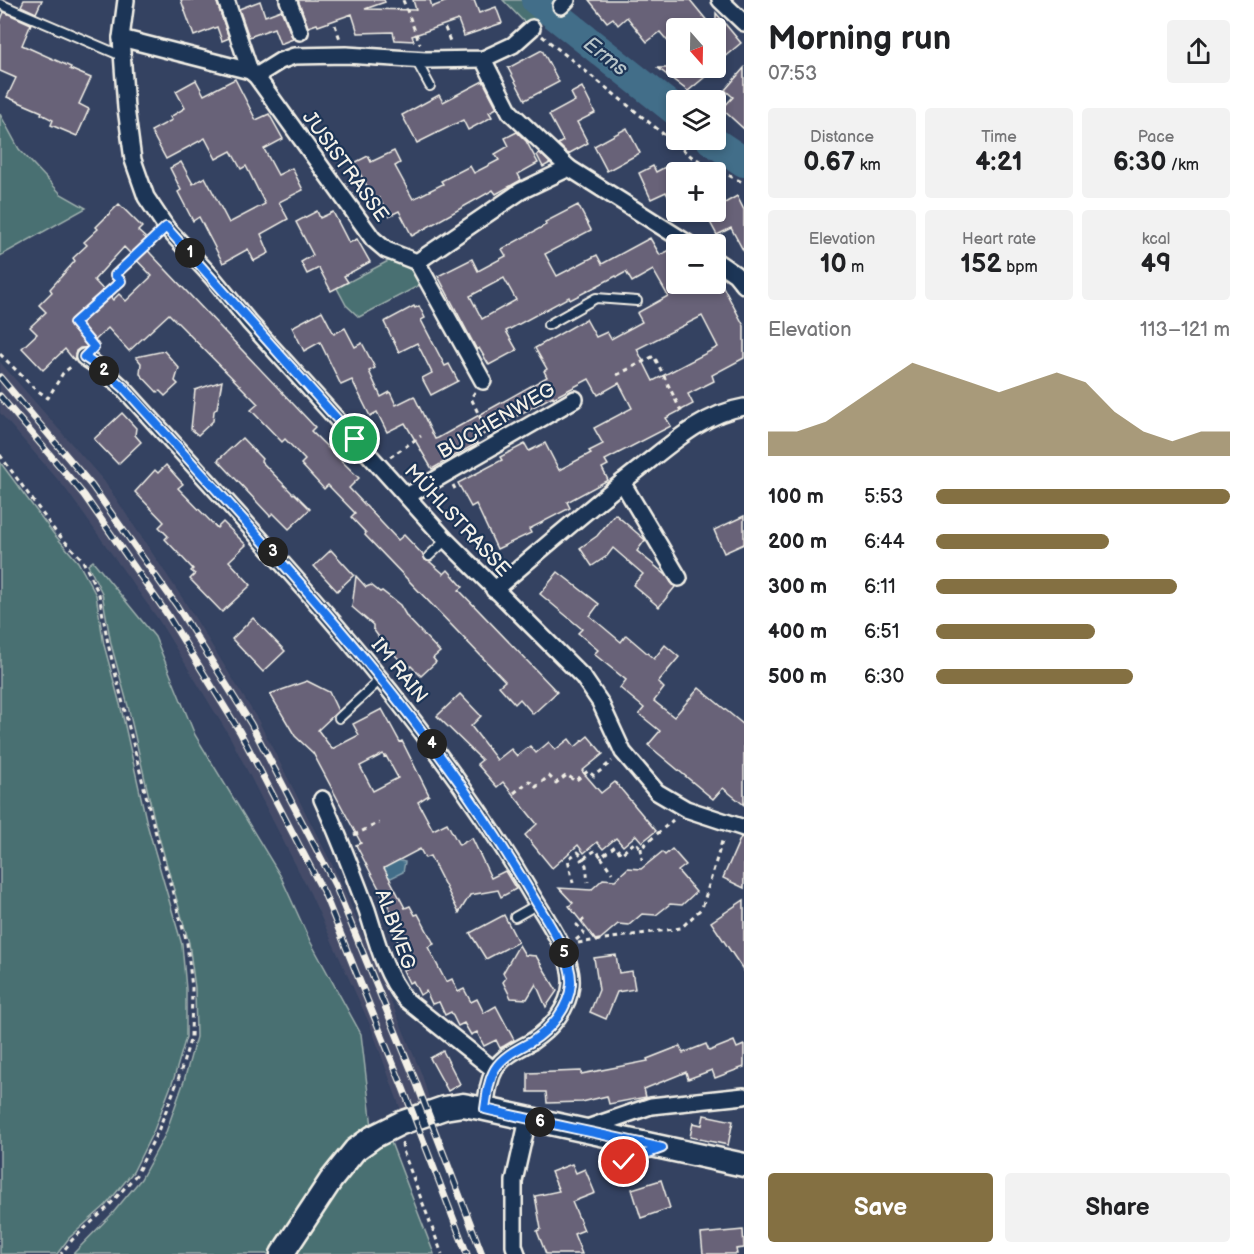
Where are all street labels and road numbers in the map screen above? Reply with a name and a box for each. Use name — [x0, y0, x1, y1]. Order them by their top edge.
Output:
street label: JUSISTRASSE — [297, 106, 393, 227]
street label: BUCHENWEG — [433, 378, 560, 464]
street label: MÜHLSTRASSE — [399, 459, 516, 582]
street label: IM RAIN — [366, 633, 433, 708]
street label: ALBWEG — [369, 886, 421, 973]

